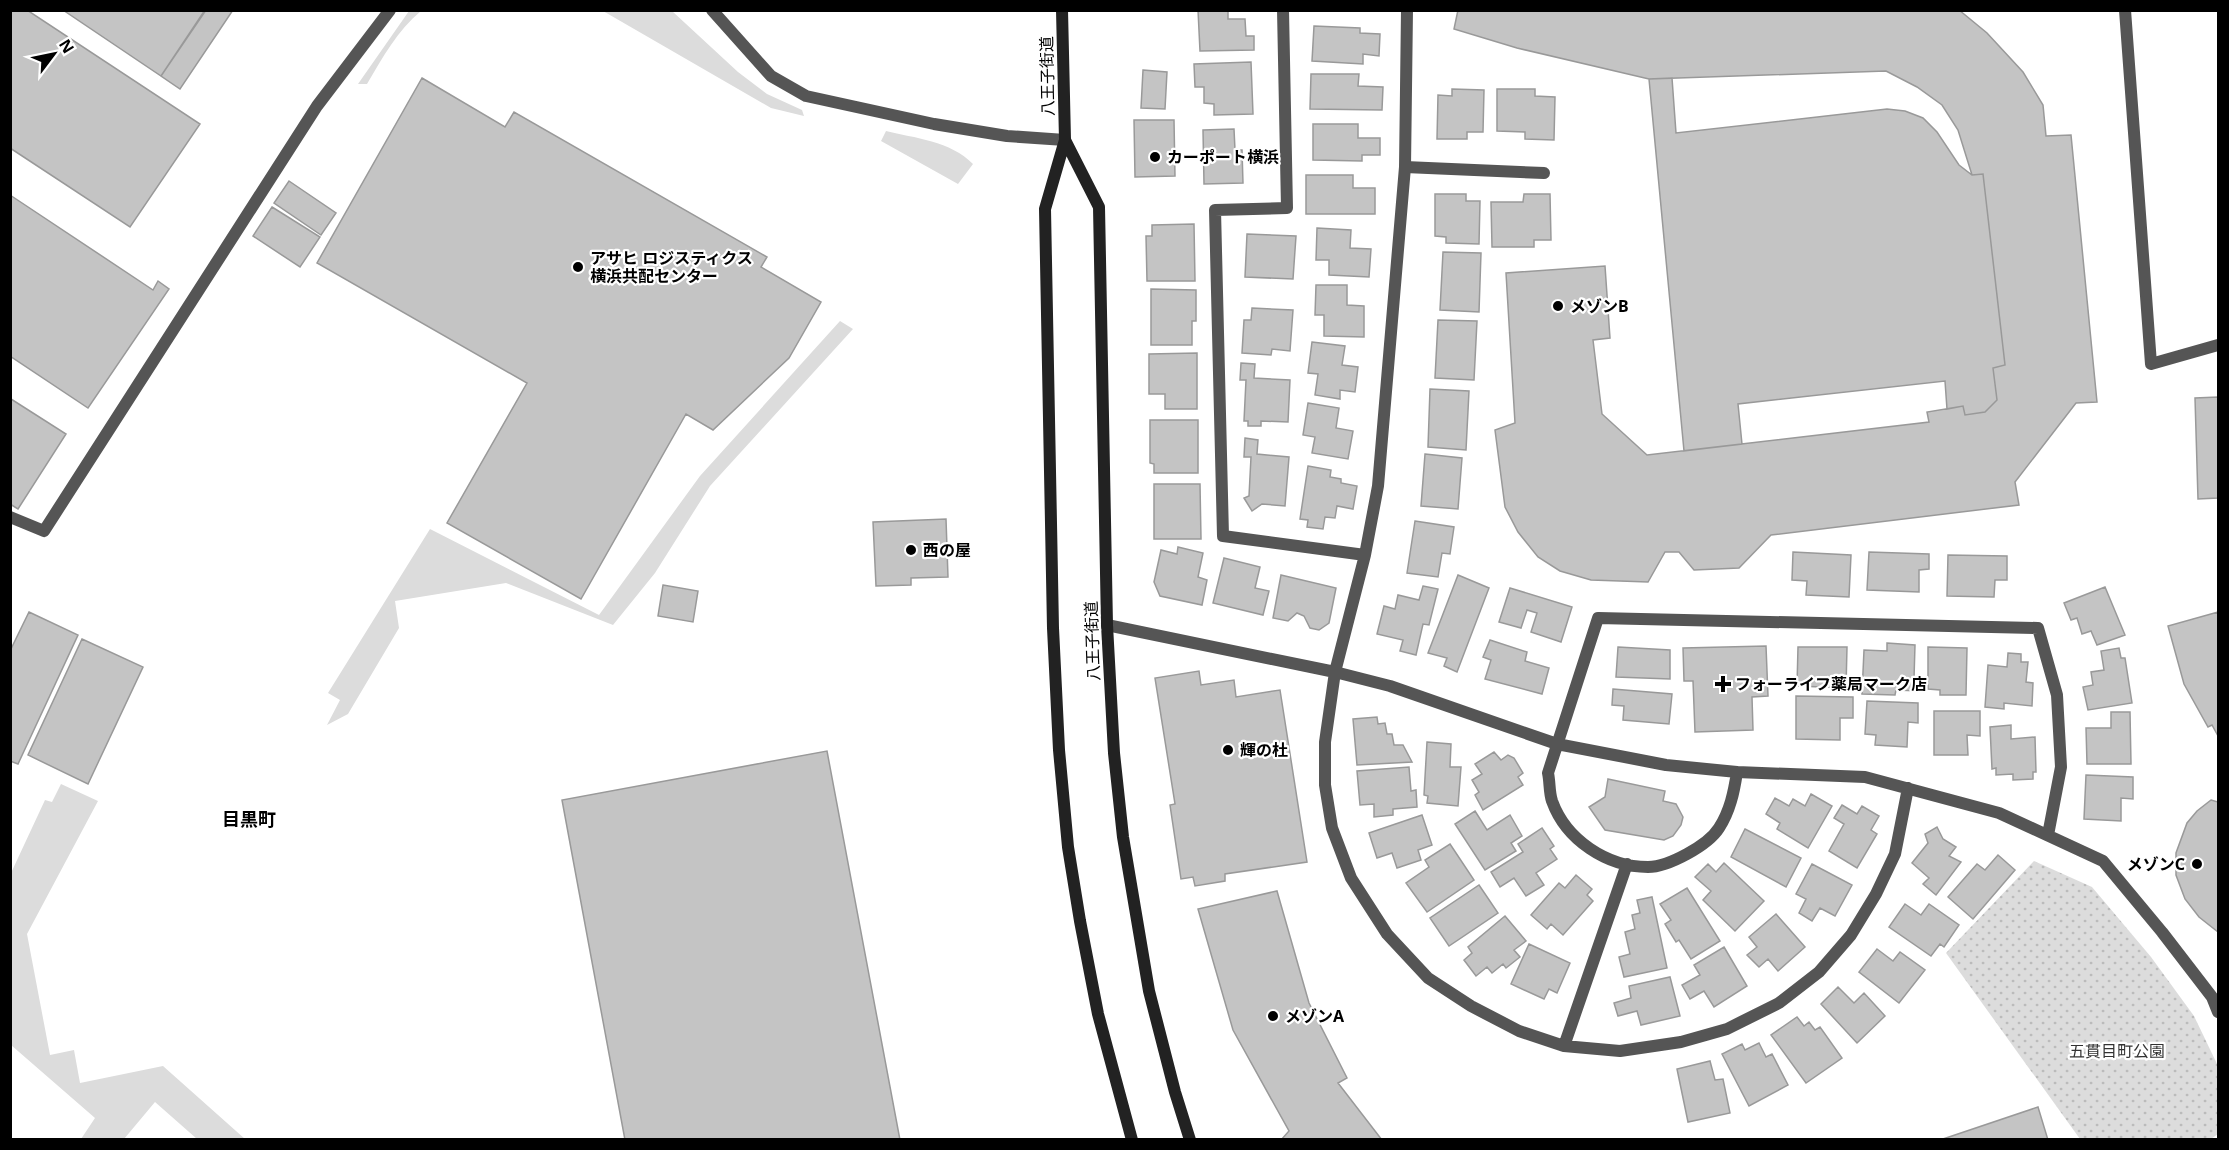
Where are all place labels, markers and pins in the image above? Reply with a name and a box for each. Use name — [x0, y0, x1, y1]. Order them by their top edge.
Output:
place label: カーポート横浜 — [1167, 146, 1279, 168]
marker: カーポート横浜 — [1148, 150, 1162, 164]
place label: アサヒ ロジスティクス 横浜共配センター — [590, 247, 753, 287]
marker: アサヒ ロジスティクス 横浜共配センター — [571, 260, 585, 274]
place label: メゾンB — [1570, 295, 1629, 317]
marker: メゾンB — [1551, 299, 1565, 313]
place label: 西の屋 — [923, 539, 971, 561]
marker: 西の屋 — [904, 543, 918, 557]
place label: フォーライフ薬局マーク店 — [1735, 673, 1927, 695]
marker: フォーライフ薬局マーク店 — [1716, 677, 1730, 691]
place label: 輝の杜 — [1240, 739, 1288, 761]
marker: 輝の杜 — [1221, 743, 1235, 757]
place label: メゾンC — [2127, 853, 2185, 875]
marker: メゾンC — [2190, 857, 2204, 871]
place label: メゾンA — [1285, 1005, 1345, 1027]
marker: メゾンA — [1266, 1009, 1280, 1023]

